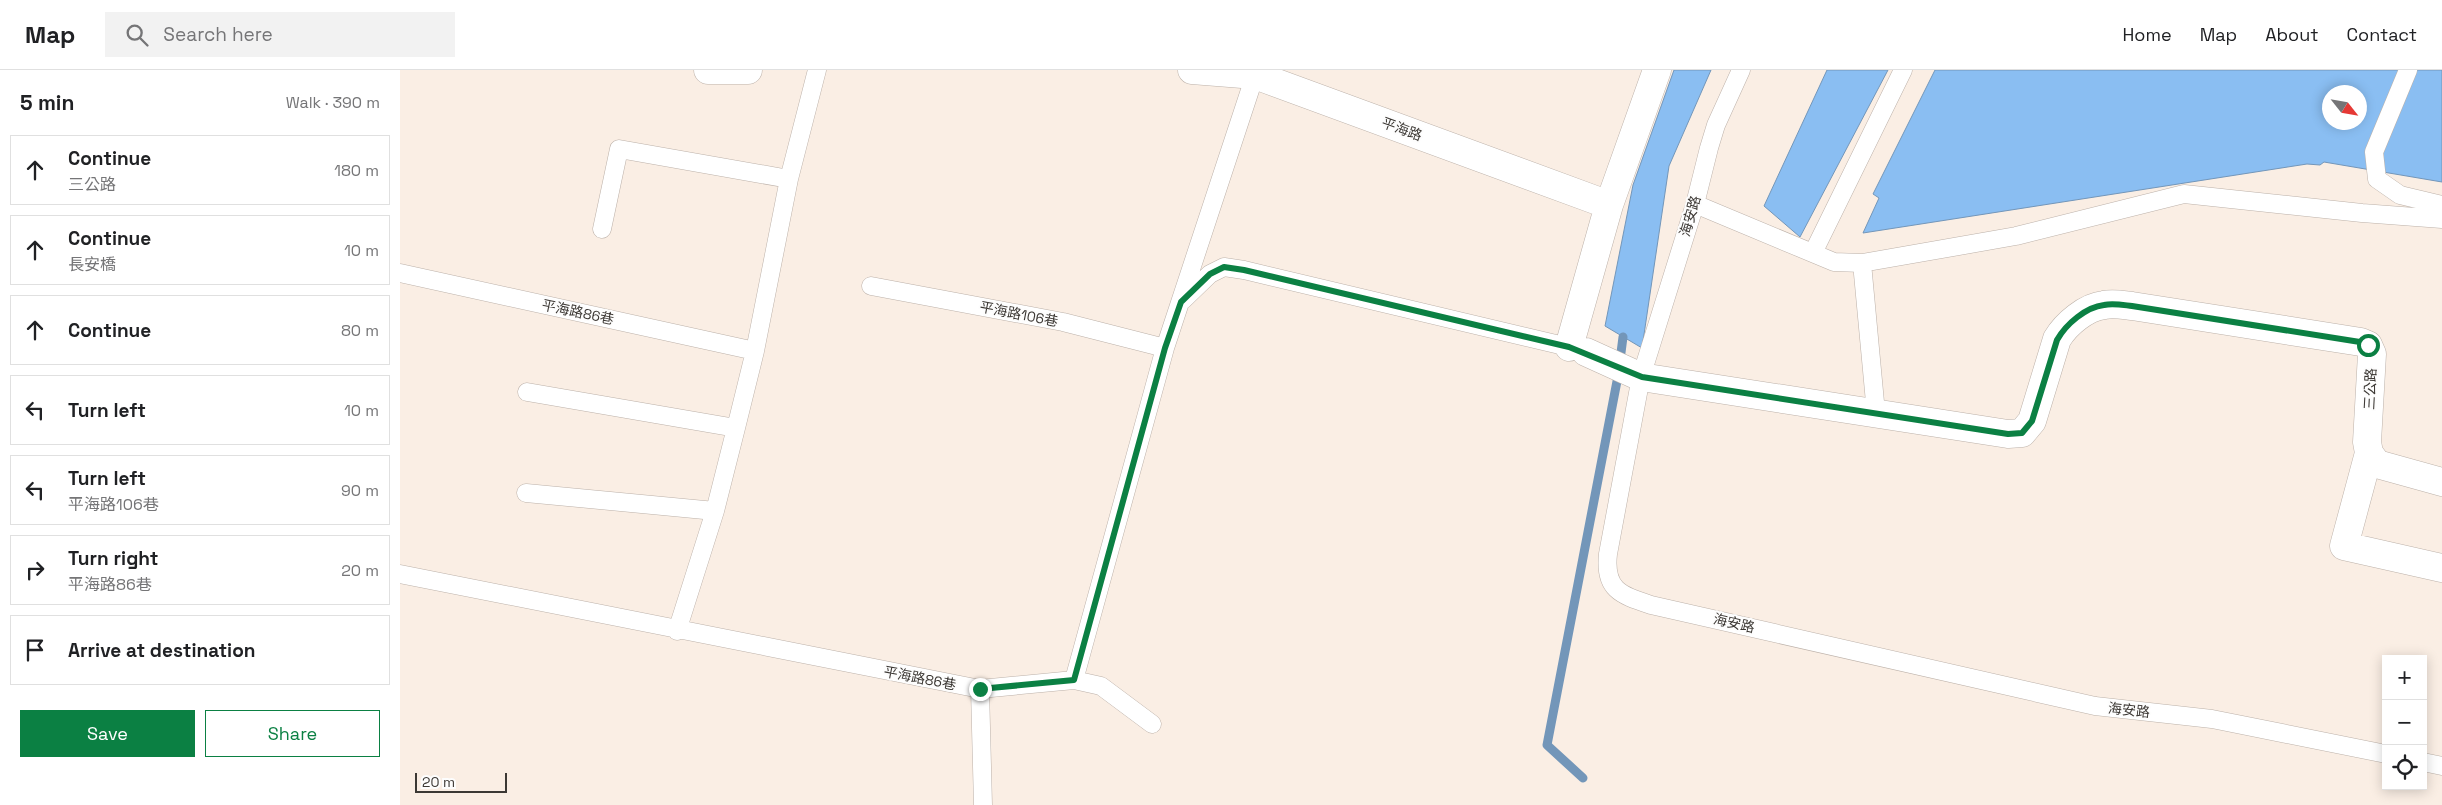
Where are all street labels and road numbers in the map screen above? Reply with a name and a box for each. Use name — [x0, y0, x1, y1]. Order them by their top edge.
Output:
street label: 平海路 — [1379, 113, 1425, 145]
street label: 海安路 — [1676, 193, 1704, 239]
street label: 平海路86巷 — [540, 296, 616, 328]
street label: 平海路106巷 — [978, 298, 1060, 330]
street label: 三公路 — [2360, 368, 2380, 410]
street label: 海安路 — [1712, 610, 1756, 636]
street label: 平海路86巷 — [882, 662, 958, 694]
street label: 海安路 — [2107, 699, 2151, 721]

